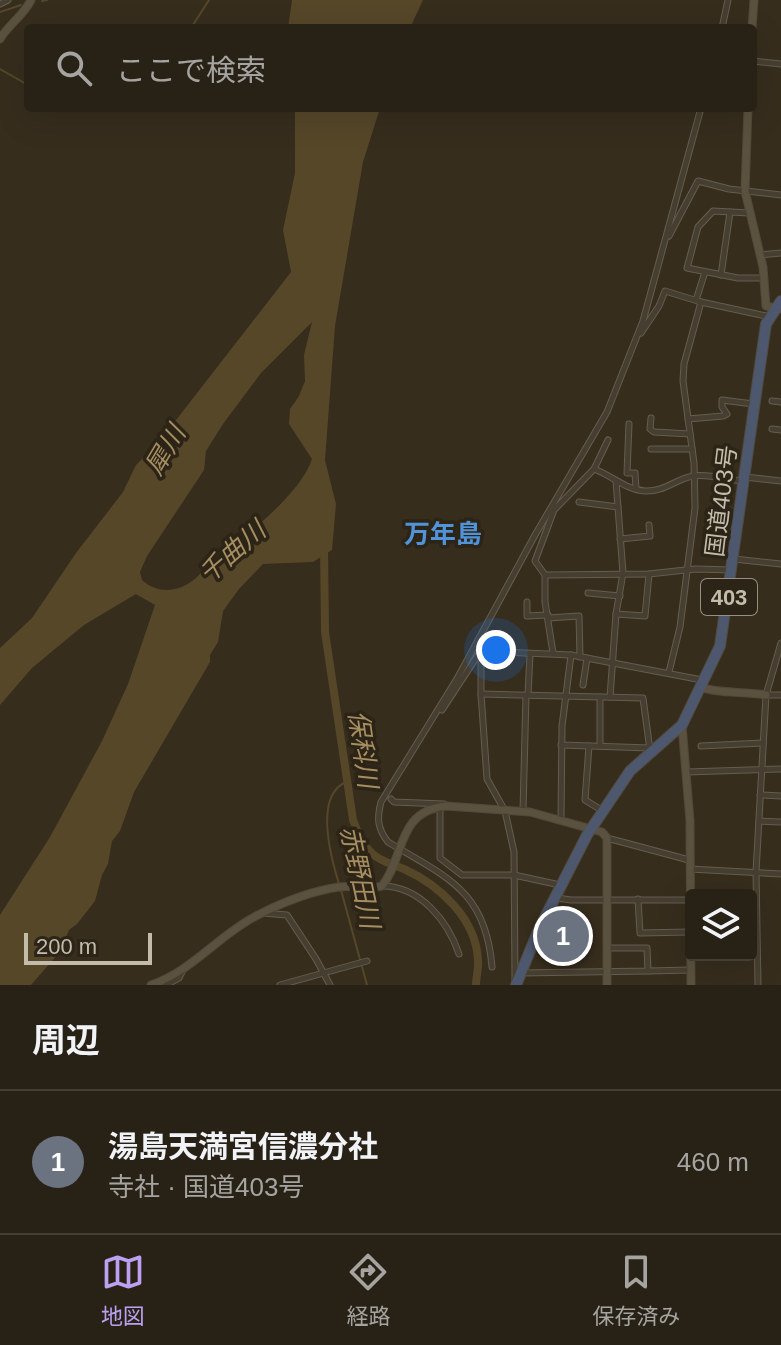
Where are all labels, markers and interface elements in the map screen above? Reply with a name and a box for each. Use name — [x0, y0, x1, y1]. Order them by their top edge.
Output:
search box — [24, 24, 757, 112]
icon: search — [52, 46, 96, 90]
text: ここで検索 — [116, 54, 266, 87]
water label: 犀川 — [139, 417, 193, 480]
street label: 国道403号 — [701, 444, 741, 558]
water label: 千曲川 — [193, 513, 274, 589]
district label: 万年島 — [404, 519, 482, 549]
road number: 403 — [701, 579, 757, 615]
your location — [476, 630, 516, 670]
water label: 保科川 — [343, 708, 384, 793]
water label: 赤野田川 — [335, 823, 386, 934]
map controls — [685, 889, 757, 961]
button: layers — [685, 889, 757, 961]
pin: 1 — [537, 906, 589, 966]
scale bar — [24, 929, 152, 965]
text: 200 m — [36, 934, 97, 959]
text: 周辺 — [32, 1021, 100, 1059]
text: 湯島天満宮信濃分社 — [108, 1130, 378, 1163]
text: 1 — [51, 1147, 65, 1177]
text: 460 m — [677, 1147, 749, 1177]
text: 寺社 · 国道403号 — [108, 1172, 305, 1202]
tab: 地図 — [101, 1250, 145, 1330]
tab: 経路 — [346, 1250, 390, 1330]
tab: 保存済み — [592, 1250, 680, 1330]

